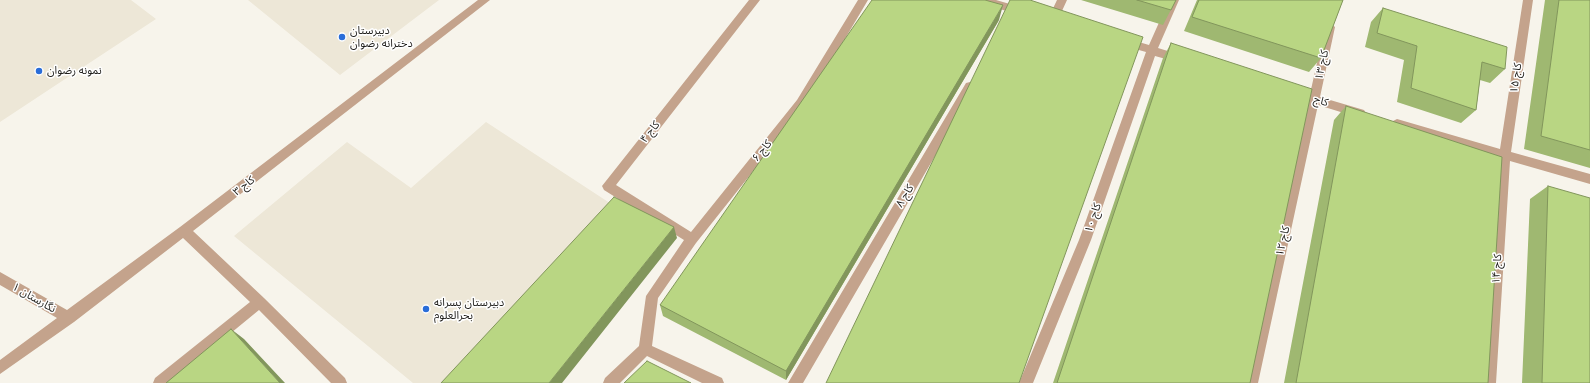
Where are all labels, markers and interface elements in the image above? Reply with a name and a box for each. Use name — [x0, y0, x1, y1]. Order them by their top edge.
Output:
place label: دبیرستان دخترانه رضوان — [350, 24, 413, 50]
marker: دبیرستان دخترانه رضوان — [337, 32, 347, 42]
street label: کاج ۱۳ — [1312, 49, 1332, 81]
street label: کاج ۱۵ — [1507, 62, 1525, 94]
place label: نمونه رضوان — [47, 64, 102, 78]
marker: نمونه رضوان — [34, 66, 44, 76]
street label: کاج — [1312, 93, 1330, 109]
street label: کاج ۴ — [637, 119, 663, 145]
street label: کاج ۶ — [749, 138, 775, 164]
street label: کاج ۳ — [231, 173, 257, 199]
street label: کاج ۸ — [893, 182, 917, 210]
street label: کاج ۱۰ — [1082, 202, 1104, 234]
street label: کاج ۱۲ — [1273, 225, 1293, 257]
street label: کاج ۱۴ — [1489, 253, 1505, 285]
street label: نگارستان ۱ — [10, 280, 58, 316]
place label: دبیرستان پسرانه بحرالعلوم — [434, 296, 504, 322]
marker: دبیرستان پسرانه بحرالعلوم — [421, 304, 431, 314]

